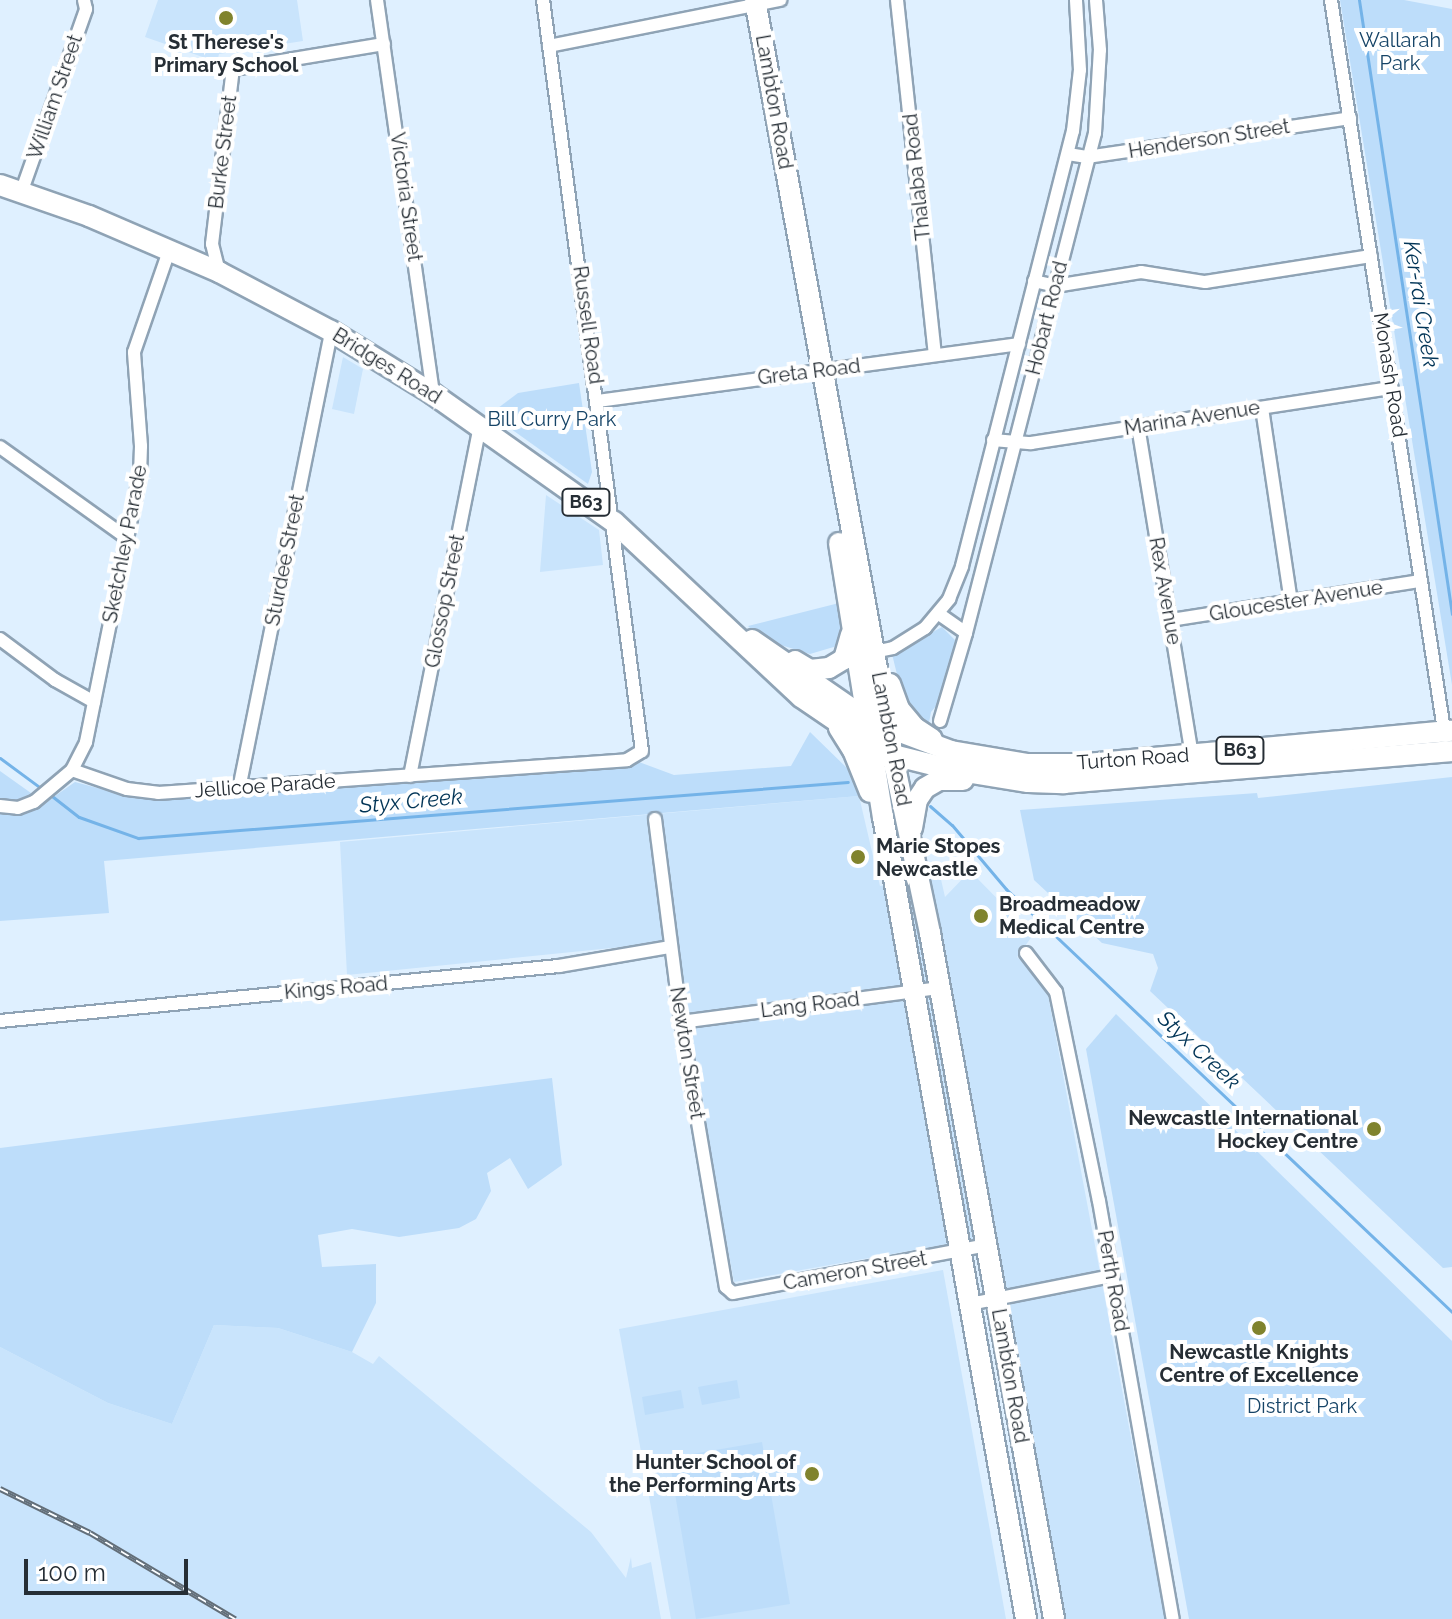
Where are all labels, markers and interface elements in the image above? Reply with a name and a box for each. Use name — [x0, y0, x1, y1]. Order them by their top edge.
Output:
marker: St Therese's Primary School — [217, 9, 235, 27]
park label: Wallarah Park — [1359, 29, 1441, 76]
place label: St Therese's Primary School — [153, 30, 299, 77]
street label: William Street — [22, 31, 88, 163]
street label: Lambton Road — [750, 33, 798, 171]
street label: Burke Street — [204, 94, 242, 210]
street label: Thalaba Road — [898, 112, 936, 242]
street label: Henderson Street — [1127, 114, 1291, 164]
street label: Victoria Street — [385, 131, 427, 263]
water label: Ker-rai Creek — [1398, 239, 1444, 369]
street label: Hobart Road — [1021, 259, 1073, 377]
street label: Russell Road — [568, 264, 608, 386]
street label: Monash Road — [1368, 311, 1412, 439]
street label: Bridges Road — [328, 323, 446, 409]
street label: Greta Road — [756, 354, 862, 390]
street label: Marina Avenue — [1122, 395, 1262, 441]
park label: Bill Curry Park — [487, 407, 617, 431]
street label: Sketchley Parade — [98, 463, 152, 625]
road number: B63 — [560, 488, 612, 516]
street label: Sturdee Street — [260, 492, 310, 628]
street label: Glossop Street — [420, 532, 470, 670]
street label: Rex Avenue — [1144, 535, 1186, 647]
street label: Gloucester Avenue — [1207, 575, 1385, 627]
street label: Lambton Road — [866, 670, 916, 808]
road number: B63 — [1214, 736, 1266, 764]
street label: Turton Road — [1076, 743, 1190, 775]
street label: Jellicoe Parade — [194, 769, 336, 803]
water label: Styx Creek — [358, 783, 464, 819]
place label: Marie Stopes Newcastle — [876, 834, 1000, 881]
marker: Marie Stopes Newcastle — [847, 846, 869, 868]
place label: Broadmeadow Medical Centre — [999, 892, 1145, 939]
marker: Broadmeadow Medical Centre — [970, 905, 992, 927]
street label: Kings Road — [283, 972, 389, 1004]
street label: Newton Street — [665, 985, 709, 1121]
street label: Lang Road — [759, 987, 861, 1023]
water label: Styx Creek — [1152, 1005, 1246, 1095]
place label: Newcastle International Hockey Centre — [1128, 1106, 1358, 1153]
marker: Newcastle International Hockey Centre — [1365, 1120, 1383, 1138]
street label: Perth Road — [1092, 1228, 1134, 1334]
street label: Cameron Street — [781, 1247, 929, 1295]
street label: Lambton Road — [986, 1307, 1034, 1445]
marker: Newcastle Knights Centre of Excellence — [1250, 1319, 1268, 1337]
place label: Newcastle Knights Centre of Excellence — [1159, 1340, 1359, 1387]
park label: District Park — [1247, 1394, 1357, 1418]
place label: Hunter School of the Performing Arts — [608, 1450, 796, 1497]
marker: Hunter School of the Performing Arts — [803, 1465, 821, 1483]
scale bar — [28, 1543, 192, 1593]
text: 100 m — [38, 1558, 106, 1587]

